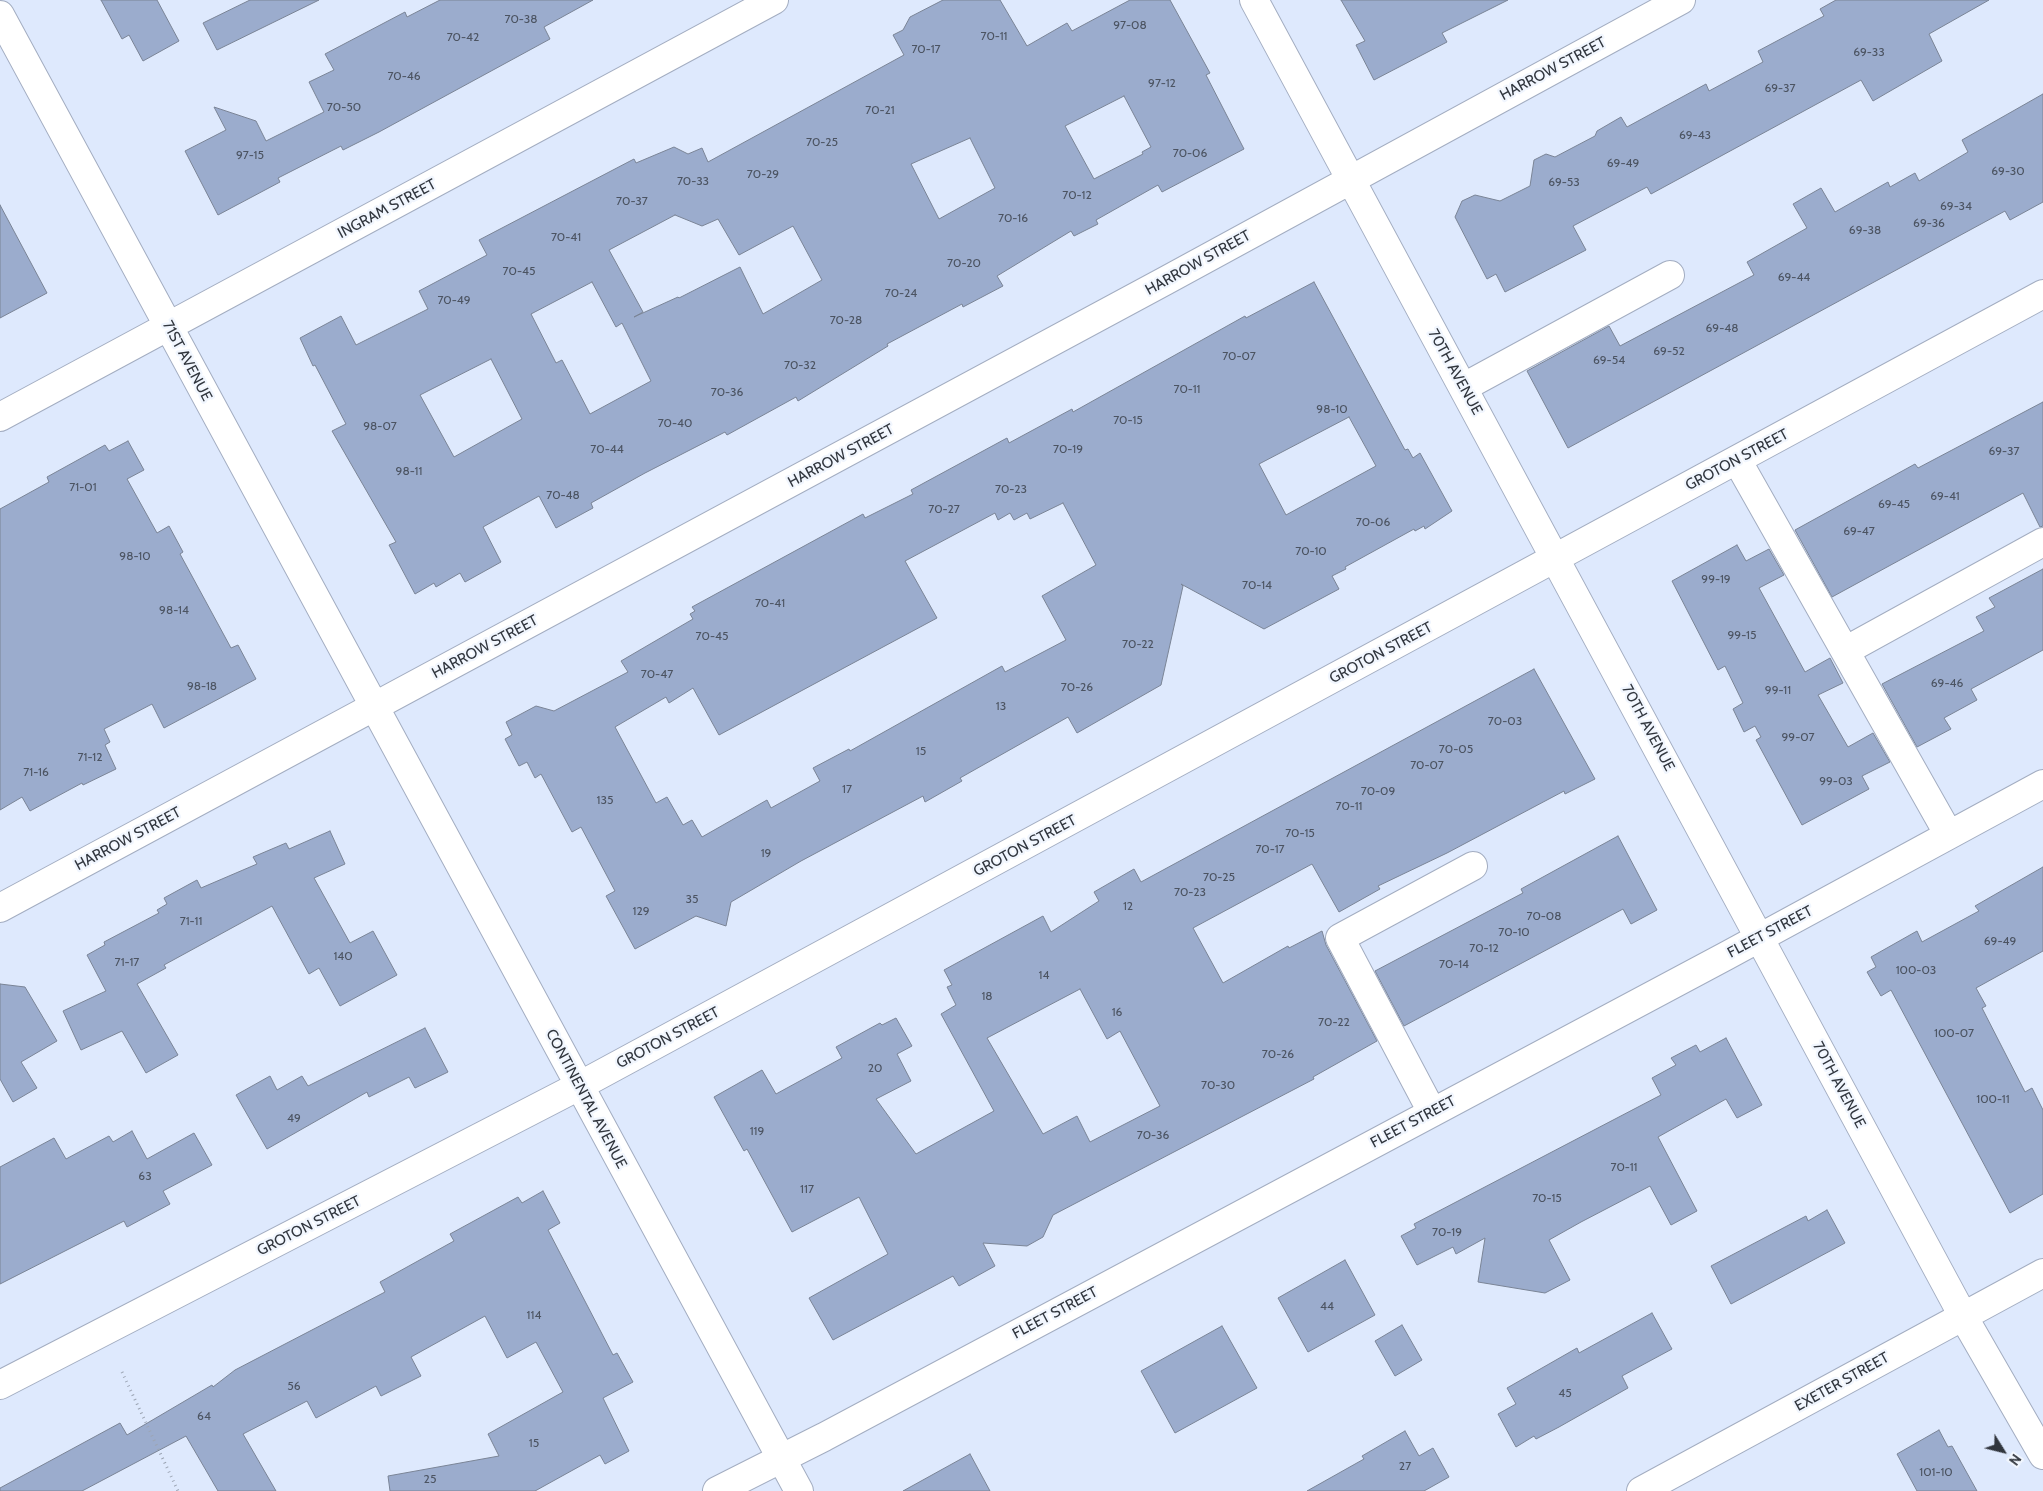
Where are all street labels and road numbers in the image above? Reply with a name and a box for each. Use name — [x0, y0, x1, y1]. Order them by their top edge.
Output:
street label: HARROW STREET — [1497, 34, 1609, 104]
street label: INGRAM STREET — [335, 176, 439, 242]
street label: HARROW STREET — [1142, 227, 1254, 299]
street label: 71ST AVENUE — [158, 318, 216, 404]
street label: 70TH AVENUE — [1424, 326, 1486, 418]
street label: HARROW STREET — [785, 421, 897, 491]
street label: GROTON STREET — [1683, 425, 1791, 495]
street label: HARROW STREET — [429, 612, 541, 682]
street label: GROTON STREET — [1327, 618, 1435, 688]
street label: 70TH AVENUE — [1618, 682, 1678, 774]
street label: HARROW STREET — [72, 804, 184, 874]
street label: GROTON STREET — [971, 811, 1079, 881]
street label: FLEET STREET — [1724, 902, 1816, 962]
street label: GROTON STREET — [614, 1003, 722, 1073]
street label: CONTINENTAL AVENUE — [542, 1026, 630, 1172]
street label: 70TH AVENUE — [1809, 1039, 1869, 1131]
street label: FLEET STREET — [1367, 1092, 1459, 1152]
street label: GROTON STREET — [254, 1192, 364, 1260]
street label: FLEET STREET — [1009, 1283, 1101, 1343]
street label: EXETER STREET — [1792, 1349, 1892, 1415]

